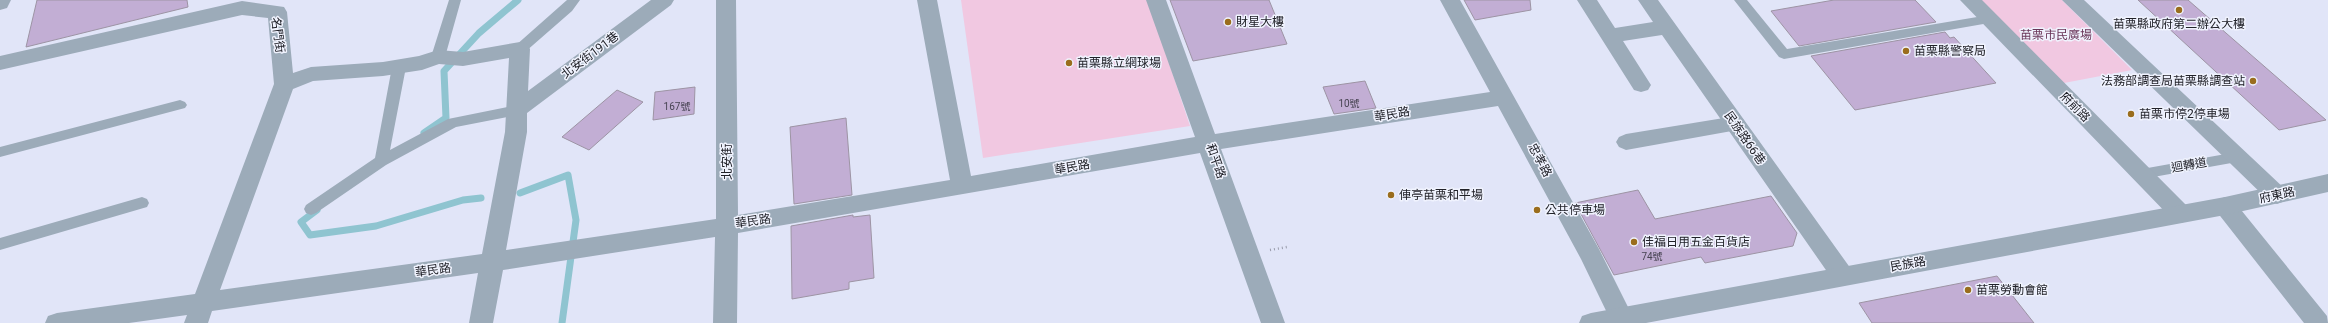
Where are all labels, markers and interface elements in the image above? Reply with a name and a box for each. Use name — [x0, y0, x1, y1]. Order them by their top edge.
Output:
marker: 苗栗縣政府第二辦公大樓 — [2174, 5, 2184, 15]
place label: 財星大樓 — [1236, 15, 1284, 29]
street label: 名門街 — [269, 16, 287, 54]
marker: 財星大樓 — [1223, 17, 1233, 27]
place label: 苗栗縣政府第二辦公大樓 — [2113, 17, 2245, 31]
park label: 苗栗市民廣場 — [2020, 28, 2092, 42]
street label: 北安街191巷 — [559, 29, 621, 81]
place label: 苗栗縣警察局 — [1914, 44, 1986, 58]
marker: 苗栗縣警察局 — [1901, 46, 1911, 56]
place label: 苗栗縣立網球場 — [1077, 56, 1161, 70]
marker: 苗栗縣立網球場 — [1064, 58, 1074, 68]
place label: 法務部調查局苗栗縣調查站 — [2101, 74, 2245, 88]
marker: 法務部調查局苗栗縣調查站 — [2248, 76, 2258, 86]
street label: 府前路 — [2057, 89, 2093, 125]
house number: 10號 — [1338, 98, 1360, 109]
house number: 167號 — [664, 101, 690, 112]
street label: 華民路 — [1373, 104, 1411, 124]
place label: 苗栗市停2停車場 — [2139, 107, 2230, 121]
street label: 民族路66巷 — [1722, 109, 1768, 167]
marker: 苗栗市停2停車場 — [2126, 109, 2136, 119]
street label: 忠孝路 — [1525, 141, 1555, 179]
street label: 和平路 — [1204, 142, 1228, 180]
street label: 北安街 — [720, 144, 734, 180]
street label: 迴轉道 — [2170, 155, 2208, 175]
street label: 華民路 — [1053, 157, 1091, 177]
street label: 府東路 — [2258, 184, 2296, 206]
place label: 俥亭苗栗和平場 — [1399, 188, 1483, 202]
marker: 俥亭苗栗和平場 — [1386, 190, 1396, 200]
place label: 公共停車場 — [1545, 203, 1605, 217]
marker: 公共停車場 — [1532, 205, 1542, 215]
street label: 華民路 — [734, 212, 772, 230]
place label: 佳福日用五金百貨店 — [1642, 235, 1750, 249]
marker: 佳福日用五金百貨店 — [1629, 237, 1639, 247]
house number: 74號 — [1641, 251, 1663, 262]
street label: 民族路 — [1889, 254, 1927, 274]
street label: 華民路 — [414, 261, 452, 279]
place label: 苗栗勞動會館 — [1976, 283, 2048, 297]
marker: 苗栗勞動會館 — [1963, 285, 1973, 295]

